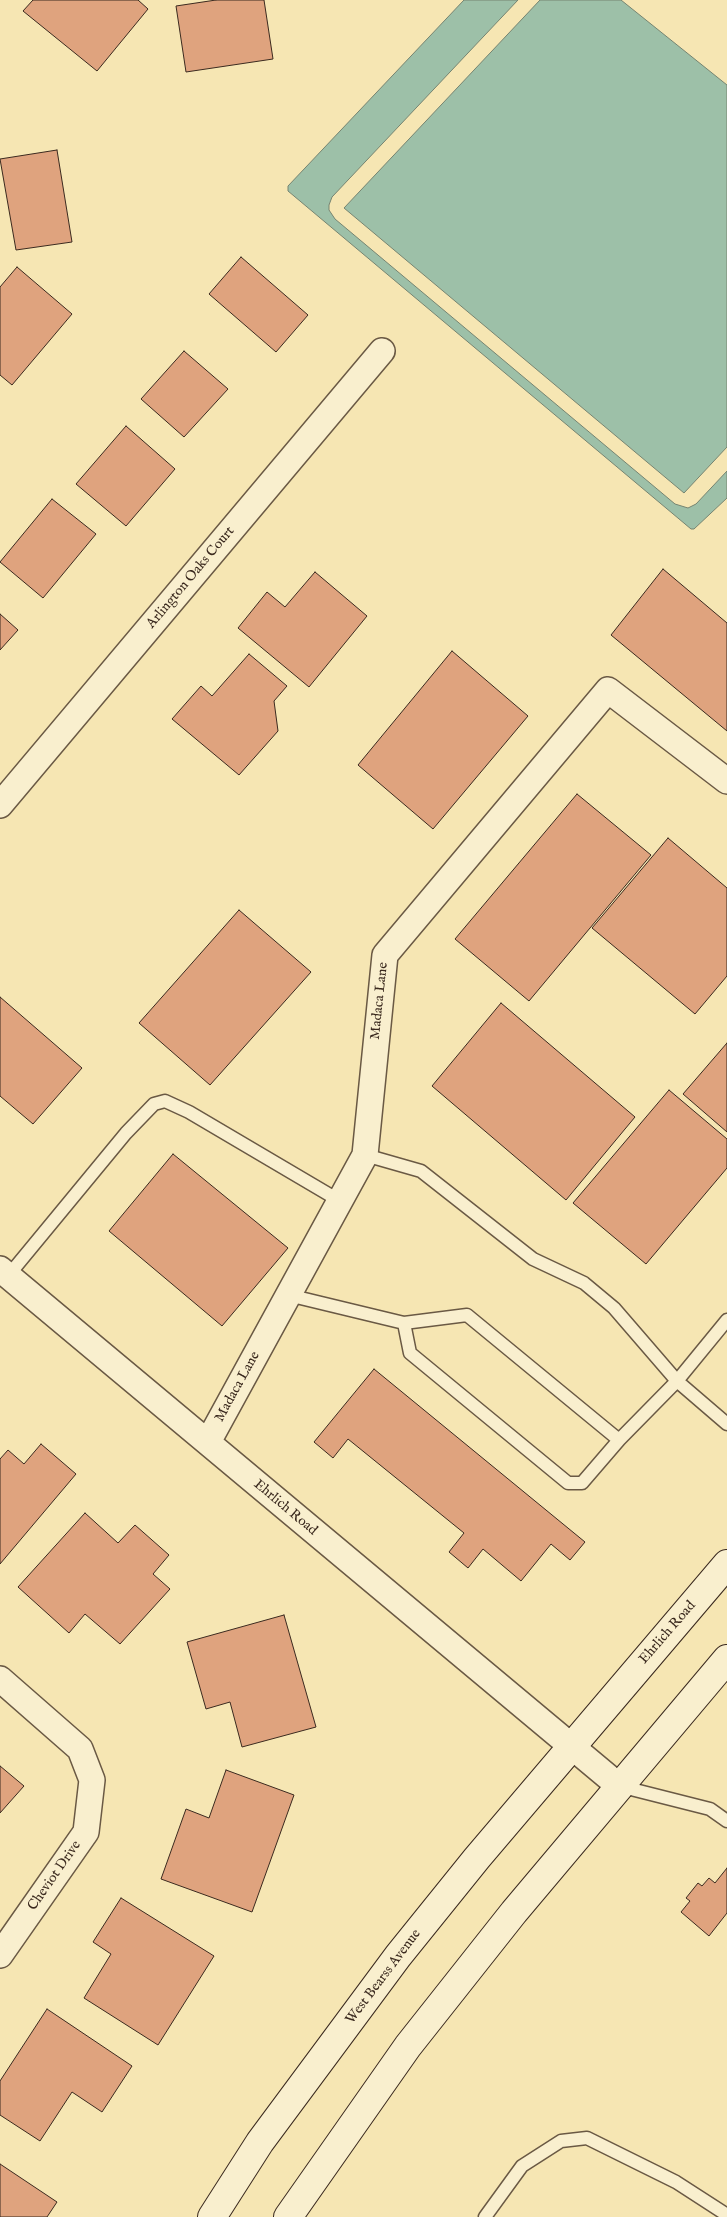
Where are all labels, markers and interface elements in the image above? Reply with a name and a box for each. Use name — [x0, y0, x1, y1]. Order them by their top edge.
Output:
street label: Arlington Oaks Court — [143, 524, 239, 632]
street label: Madaca Lane — [368, 961, 392, 1041]
street label: Madaca Lane — [212, 1349, 264, 1425]
street label: Ehrlich Road — [250, 1477, 320, 1539]
street label: Ehrlich Road — [636, 1598, 700, 1668]
street label: Cheviot Drive — [25, 1838, 85, 1914]
street label: West Bearss Avenue — [343, 1926, 425, 2028]

